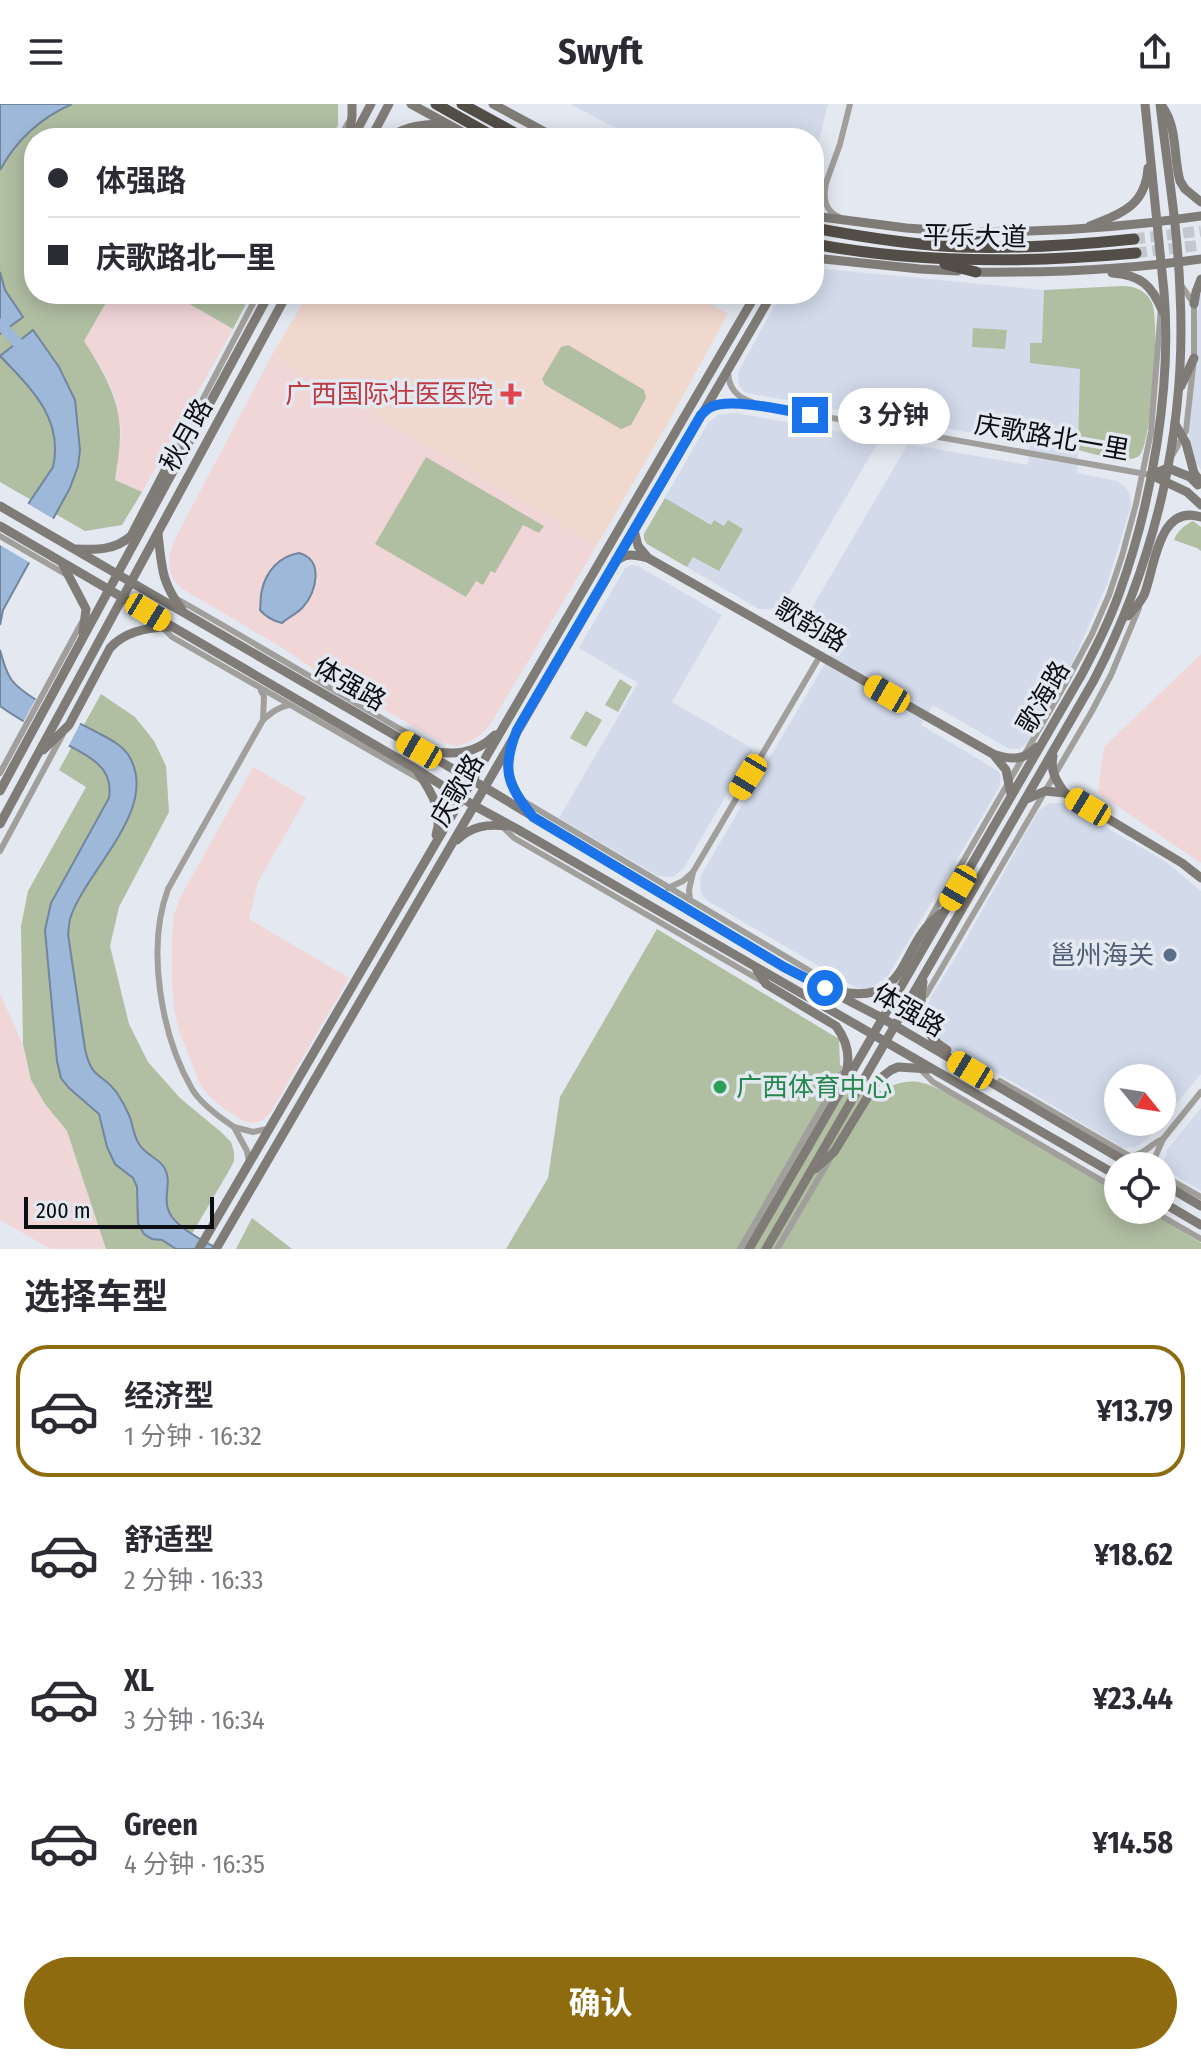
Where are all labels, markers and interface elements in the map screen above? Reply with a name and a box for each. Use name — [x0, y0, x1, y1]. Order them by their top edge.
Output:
icon: menu — [24, 30, 68, 74]
text: Swyft — [558, 30, 643, 74]
icon: share — [1133, 30, 1177, 74]
text: 体强路 — [96, 163, 186, 199]
street label: 平乐大道 — [923, 220, 1027, 253]
text: 庆歌路北一里 — [96, 240, 276, 276]
place label: 广西国际壮医医院 — [285, 379, 493, 410]
marker: 广西国际壮医医院 — [500, 383, 522, 405]
callout: 3 分钟 — [838, 387, 950, 443]
street label: 秋月路 — [154, 394, 219, 477]
route end — [792, 397, 828, 433]
text: 3 分钟 — [859, 400, 929, 431]
street label: 庆歌路北一里 — [972, 409, 1131, 466]
car — [121, 589, 175, 635]
street label: 歌韵路 — [769, 593, 852, 658]
street label: 体强路 — [308, 652, 391, 717]
street label: 歌海路 — [1011, 656, 1076, 739]
car — [860, 672, 914, 716]
car — [392, 728, 446, 772]
street label: 庆歌路 — [425, 749, 490, 832]
car — [725, 750, 771, 804]
car — [1061, 784, 1115, 830]
car — [936, 861, 980, 915]
place label: 邕州海关 — [1050, 940, 1154, 971]
marker: 邕州海关 — [1161, 946, 1179, 964]
route start — [807, 970, 843, 1006]
street label: 体强路 — [867, 978, 950, 1043]
car — [943, 1047, 997, 1093]
north arrow — [1104, 1064, 1176, 1136]
map controls — [1104, 1064, 1176, 1224]
place label: 广西体育中心 — [736, 1072, 892, 1103]
marker: 广西体育中心 — [711, 1078, 729, 1096]
button: locate — [1104, 1152, 1176, 1224]
scale bar — [24, 1193, 214, 1229]
text: 200 m — [36, 1197, 91, 1224]
text: 选择车型 — [24, 1275, 168, 1319]
icon: car — [28, 1375, 100, 1447]
text: 经济型 — [124, 1378, 214, 1414]
text: ¥13.79 — [1097, 1393, 1173, 1429]
text: 1 分钟 · 16:32 — [124, 1421, 262, 1452]
icon: car — [28, 1519, 100, 1591]
text: 舒适型 — [124, 1522, 214, 1558]
text: ¥18.62 — [1094, 1537, 1173, 1573]
text: 2 分钟 · 16:33 — [124, 1565, 264, 1596]
icon: car — [28, 1663, 100, 1735]
text: XL — [124, 1663, 154, 1699]
text: ¥23.44 — [1093, 1681, 1173, 1717]
text: 3 分钟 · 16:34 — [124, 1705, 265, 1736]
icon: car — [28, 1807, 100, 1879]
text: Green — [124, 1807, 198, 1843]
text: ¥14.58 — [1093, 1825, 1173, 1861]
text: 4 分钟 · 16:35 — [124, 1849, 265, 1880]
button: 确认 — [24, 1957, 1177, 2049]

